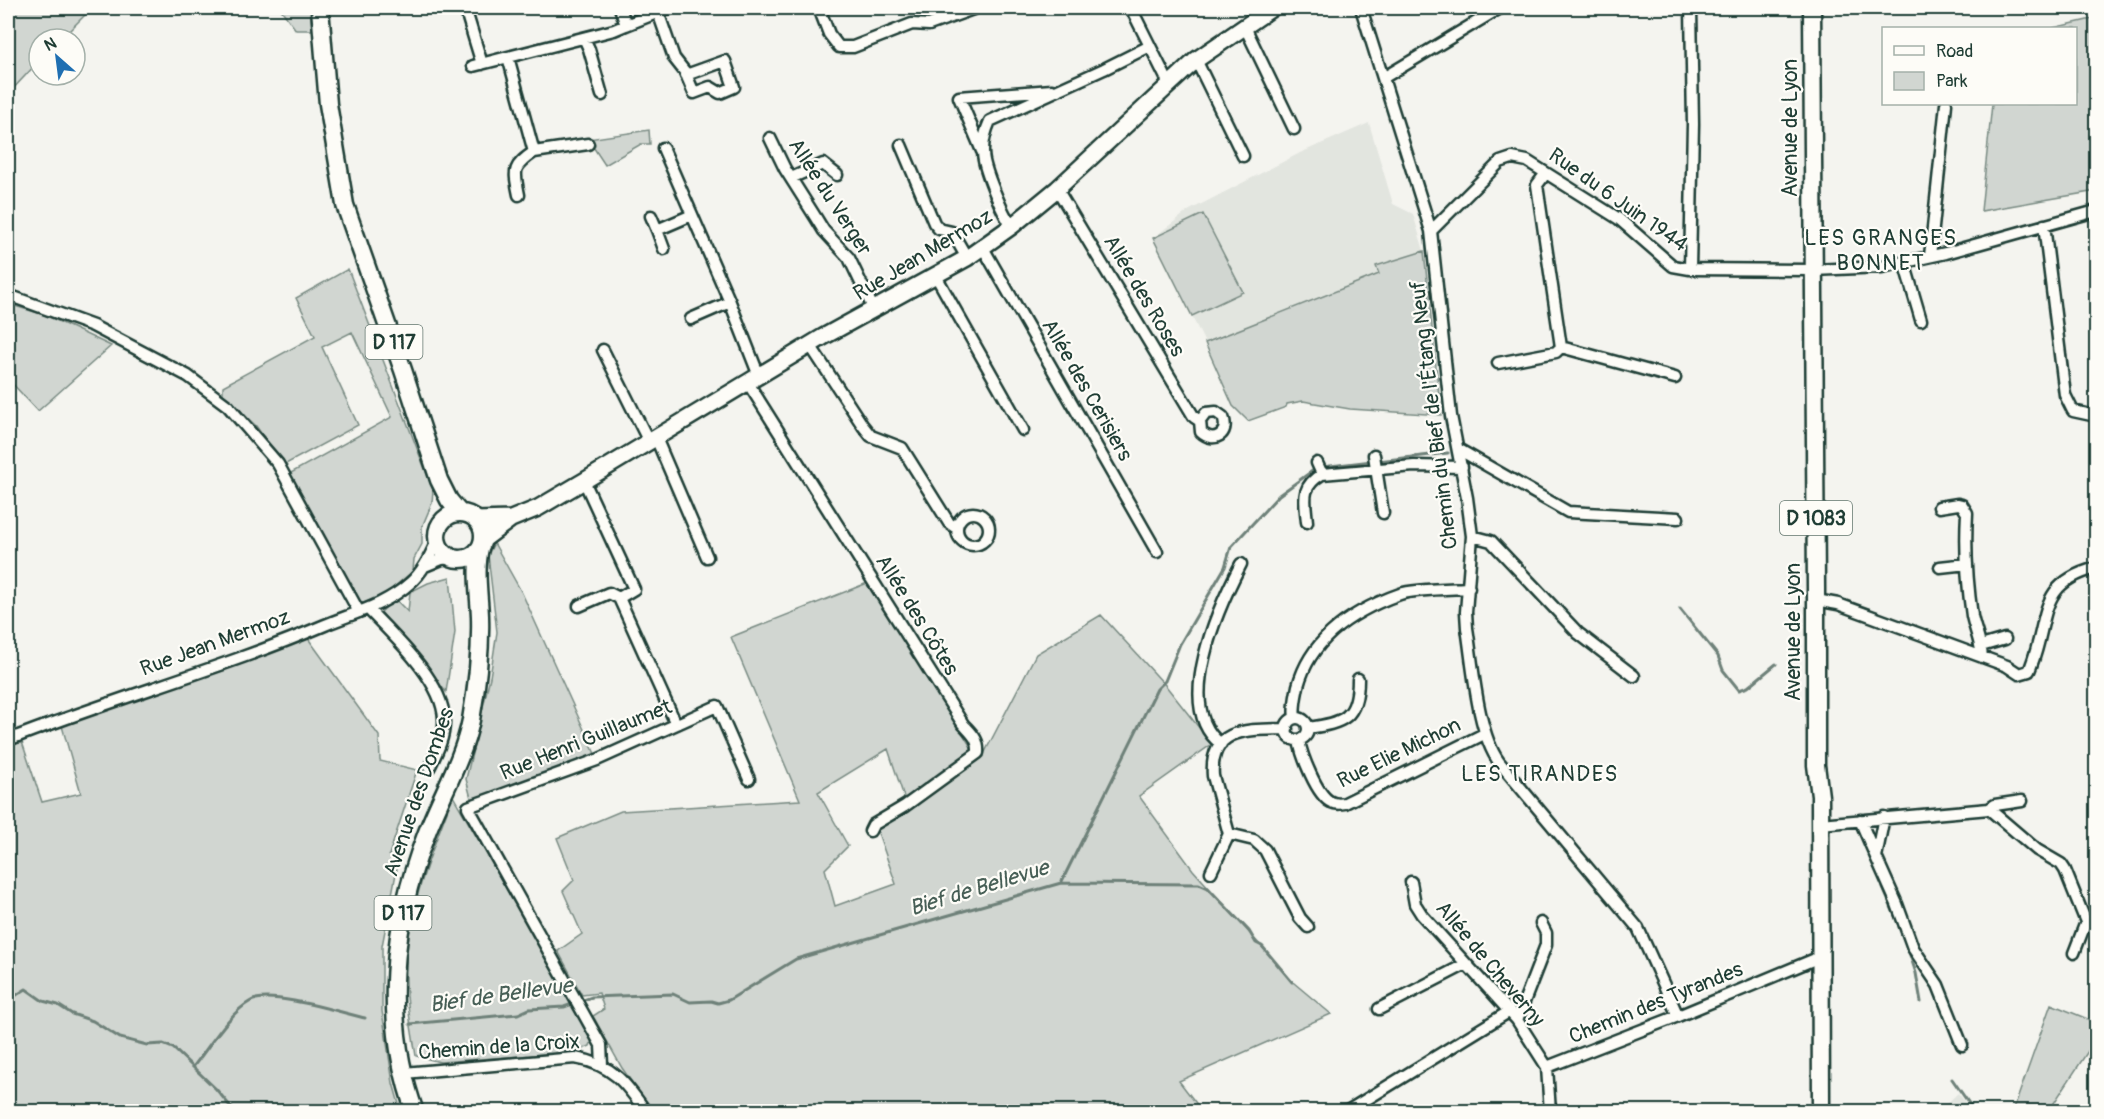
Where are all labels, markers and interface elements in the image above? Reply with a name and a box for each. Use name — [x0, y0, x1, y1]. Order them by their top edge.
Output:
north arrow — [27, 27, 87, 87]
legend — [1882, 27, 2077, 105]
text: N — [41, 33, 60, 56]
text: Road — [1936, 40, 1973, 63]
street label: Avenue de Lyon — [1777, 59, 1804, 197]
text: Park — [1936, 70, 1968, 93]
street label: Allée du Verger — [782, 133, 878, 261]
street label: Rue du 6 Juin 1944 — [1543, 142, 1693, 258]
street label: Rue Jean Mermoz — [849, 203, 997, 307]
district label: LES GRANGES BONNET — [1804, 224, 1958, 277]
street label: Allée des Roses — [1097, 230, 1191, 362]
street label: Chemin du Bief de l'Étang Neuf — [1404, 279, 1464, 551]
street label: Allée des Cerisiers — [1035, 314, 1139, 466]
road number: D 117 — [366, 325, 422, 359]
road number: D 1083 — [1780, 501, 1852, 535]
street label: Allée des Côtes — [869, 550, 965, 681]
street label: Avenue de Lyon — [1780, 563, 1807, 701]
street label: Rue Jean Mermoz — [136, 603, 294, 683]
street label: Rue Henri Guillaumet — [496, 693, 676, 787]
street label: Avenue des Dombes — [378, 704, 461, 880]
street label: Rue Elie Michon — [1333, 711, 1465, 795]
district label: LES TIRANDES — [1461, 760, 1619, 788]
water label: Bief de Bellevue — [906, 853, 1054, 922]
road number: D 117 — [374, 896, 432, 930]
street label: Allée de Cheverny — [1430, 896, 1551, 1032]
street label: Chemin des Tyrandes — [1565, 956, 1747, 1050]
water label: Bief de Bellevue — [428, 971, 576, 1019]
street label: Chemin de la Croix — [417, 1028, 581, 1066]

